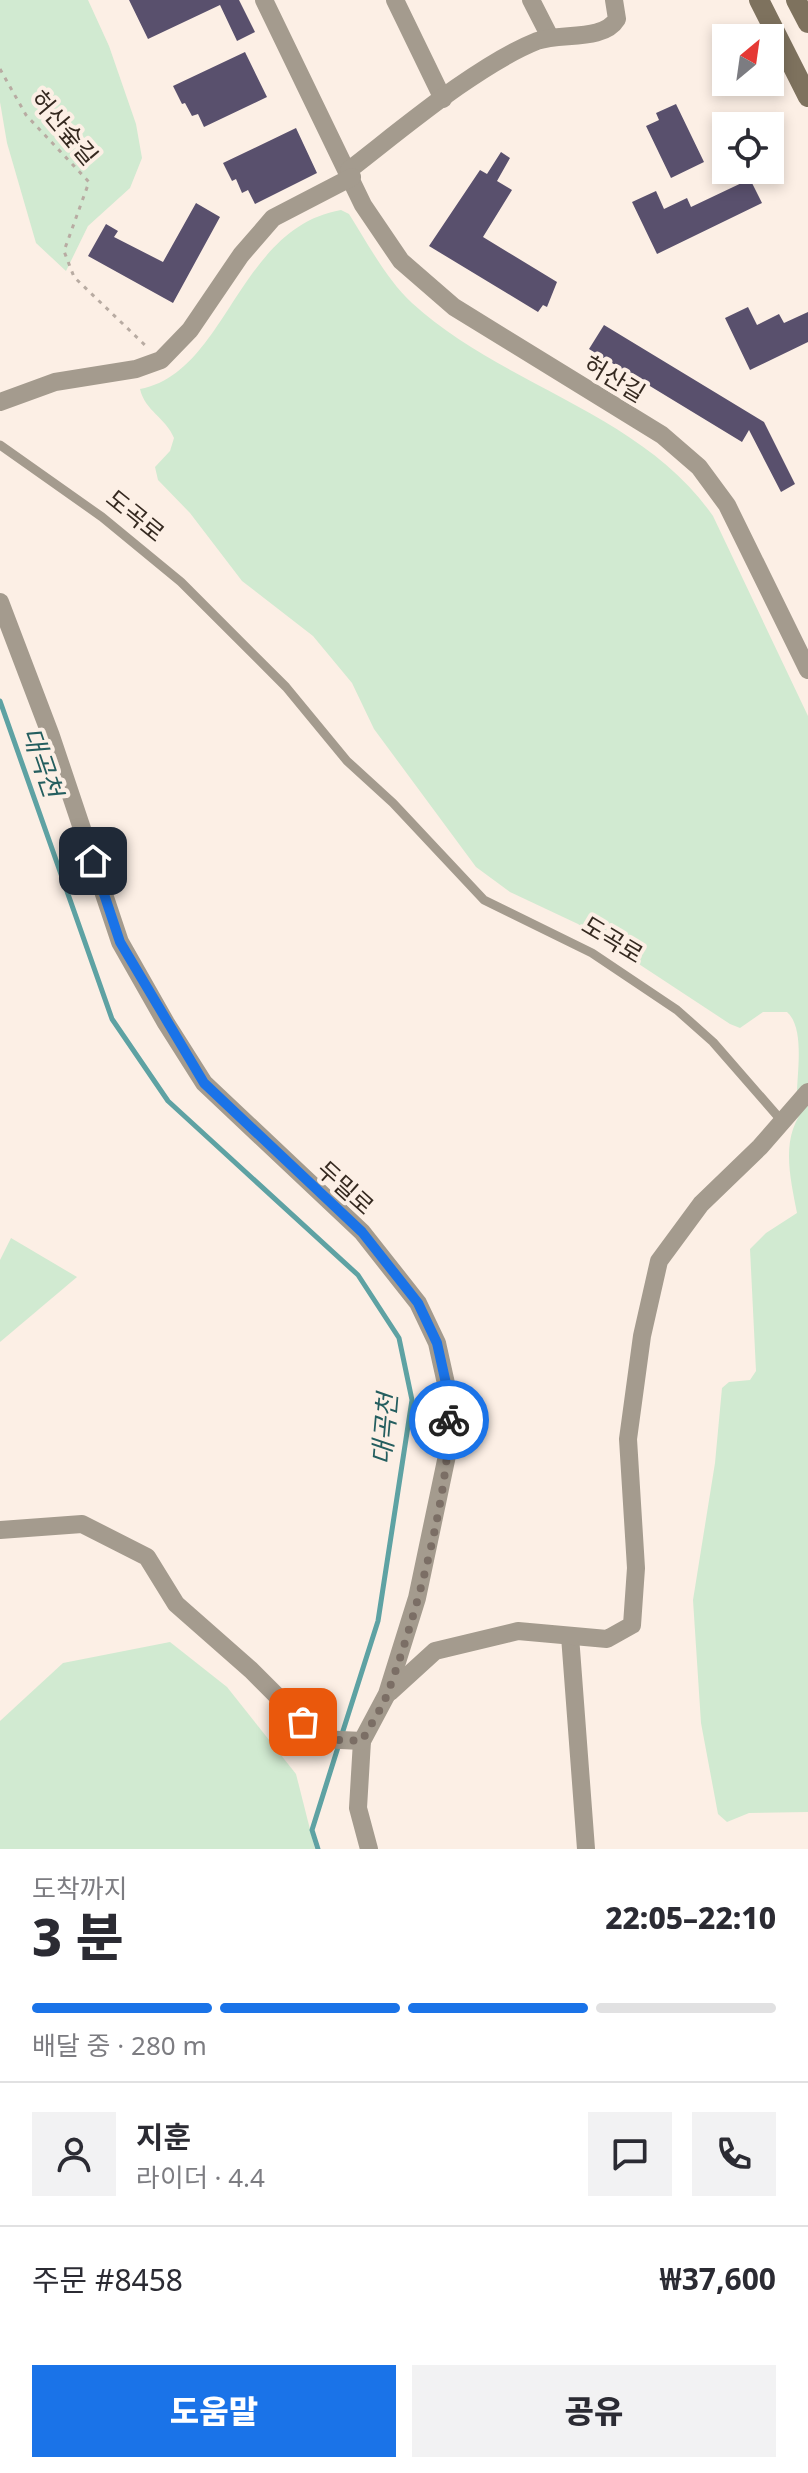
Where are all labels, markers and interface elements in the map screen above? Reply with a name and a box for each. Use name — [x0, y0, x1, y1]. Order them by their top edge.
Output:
north arrow — [712, 24, 784, 96]
map controls — [712, 24, 784, 184]
street label: 허산숲길 — [24, 83, 106, 171]
button: locate — [712, 112, 784, 184]
street label: 허산길 — [578, 347, 652, 409]
street label: 도곡로 — [100, 481, 172, 549]
water label: 대곡천 — [14, 722, 73, 805]
pin — [59, 827, 127, 895]
icon: home — [71, 839, 115, 883]
street label: 도곡로 — [576, 908, 650, 970]
street label: 두밀로 — [310, 1153, 382, 1221]
courier — [409, 1380, 489, 1460]
water label: 대곡천 — [363, 1389, 405, 1466]
icon: bike — [427, 1398, 471, 1442]
pin — [269, 1688, 337, 1756]
icon: bag — [281, 1700, 325, 1744]
text: 도착까지 — [32, 1870, 128, 1906]
text: 22:05–22:10 — [605, 1897, 776, 1938]
text: 3 분 — [32, 1900, 123, 1971]
text: 배달 중 · 280 m — [32, 2027, 207, 2063]
button: person — [32, 2112, 116, 2196]
button: chat — [588, 2112, 672, 2196]
button: phone — [692, 2112, 776, 2196]
text: 지훈 — [136, 2116, 191, 2157]
text: 라이더 · 4.4 — [136, 2159, 265, 2195]
text: ₩37,600 — [660, 2258, 776, 2299]
text: 주문 #8458 — [32, 2259, 183, 2300]
button: 도움말 — [32, 2365, 396, 2457]
button: 공유 — [412, 2365, 776, 2457]

